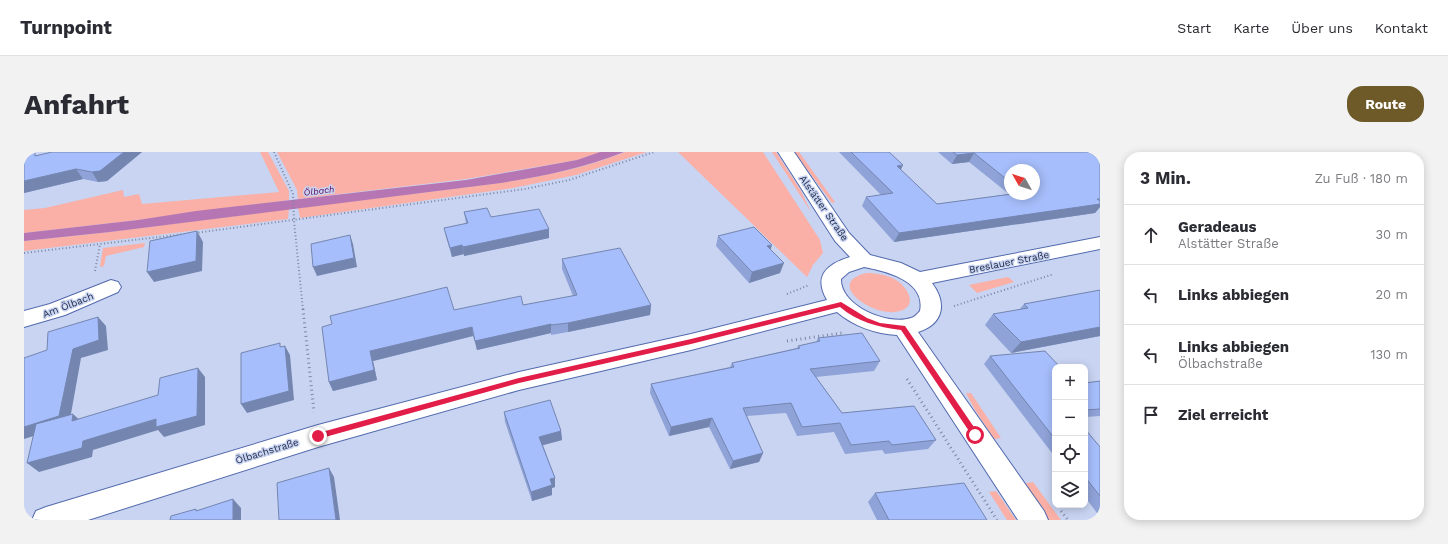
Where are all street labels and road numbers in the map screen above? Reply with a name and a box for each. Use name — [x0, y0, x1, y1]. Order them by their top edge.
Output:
street label: Alstätter Straße — [797, 173, 851, 243]
street label: Breslauer Straße — [968, 249, 1050, 275]
street label: Am Ölbach — [41, 290, 95, 320]
street label: Ölbachstraße — [234, 436, 300, 466]

